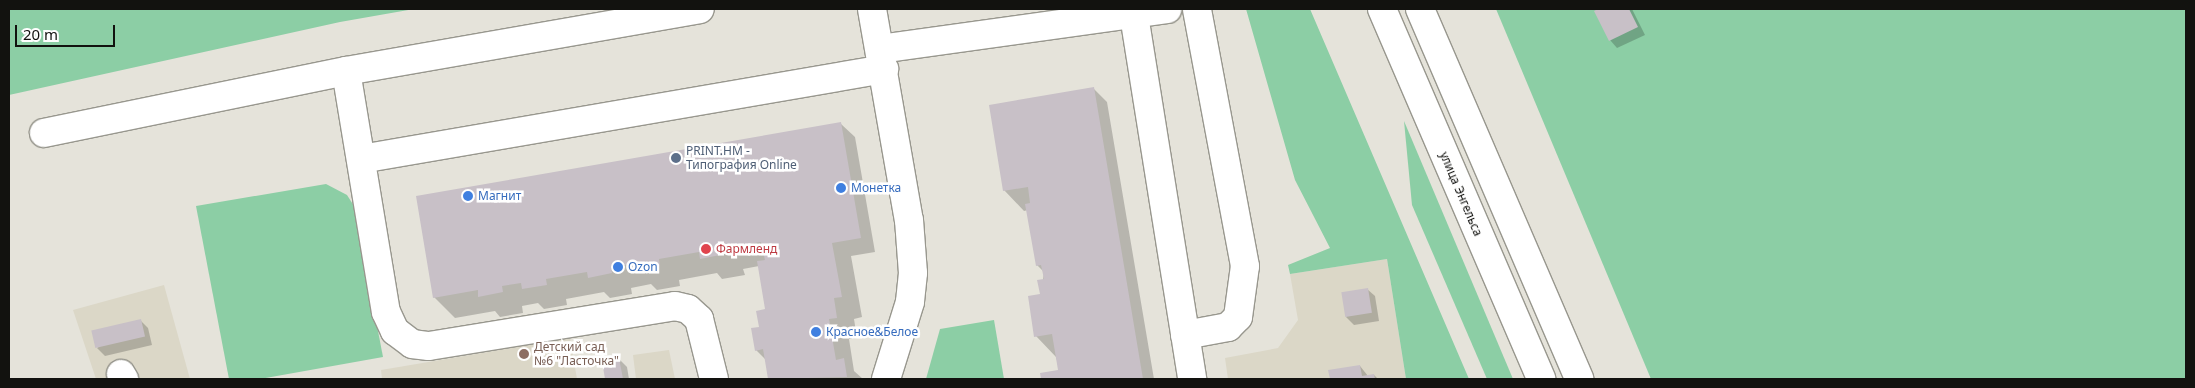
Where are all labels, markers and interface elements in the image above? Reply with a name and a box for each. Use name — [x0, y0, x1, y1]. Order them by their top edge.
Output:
scale bar — [18, 15, 118, 47]
text: 20 m — [23, 24, 58, 44]
place label: PRINT.HM - Типография Online — [686, 144, 797, 172]
street label: улица Энгельса — [1437, 150, 1485, 238]
marker: PRINT.HM - Типография Online — [670, 152, 682, 164]
place label: Монетка — [851, 181, 901, 195]
marker: Монетка — [835, 182, 847, 194]
place label: Магнит — [478, 189, 521, 203]
marker: Магнит — [462, 190, 474, 202]
place label: Фармленд — [716, 242, 777, 256]
marker: Фармленд — [700, 243, 712, 255]
place label: Ozon — [628, 260, 658, 274]
marker: Ozon — [612, 261, 624, 273]
place label: Красное&Белое — [826, 325, 918, 339]
marker: Красное&Белое — [810, 326, 822, 338]
place label: Детский сад №6 "Ласточка" — [534, 340, 619, 368]
marker: Детский сад №6 "Ласточка" — [518, 348, 530, 360]

